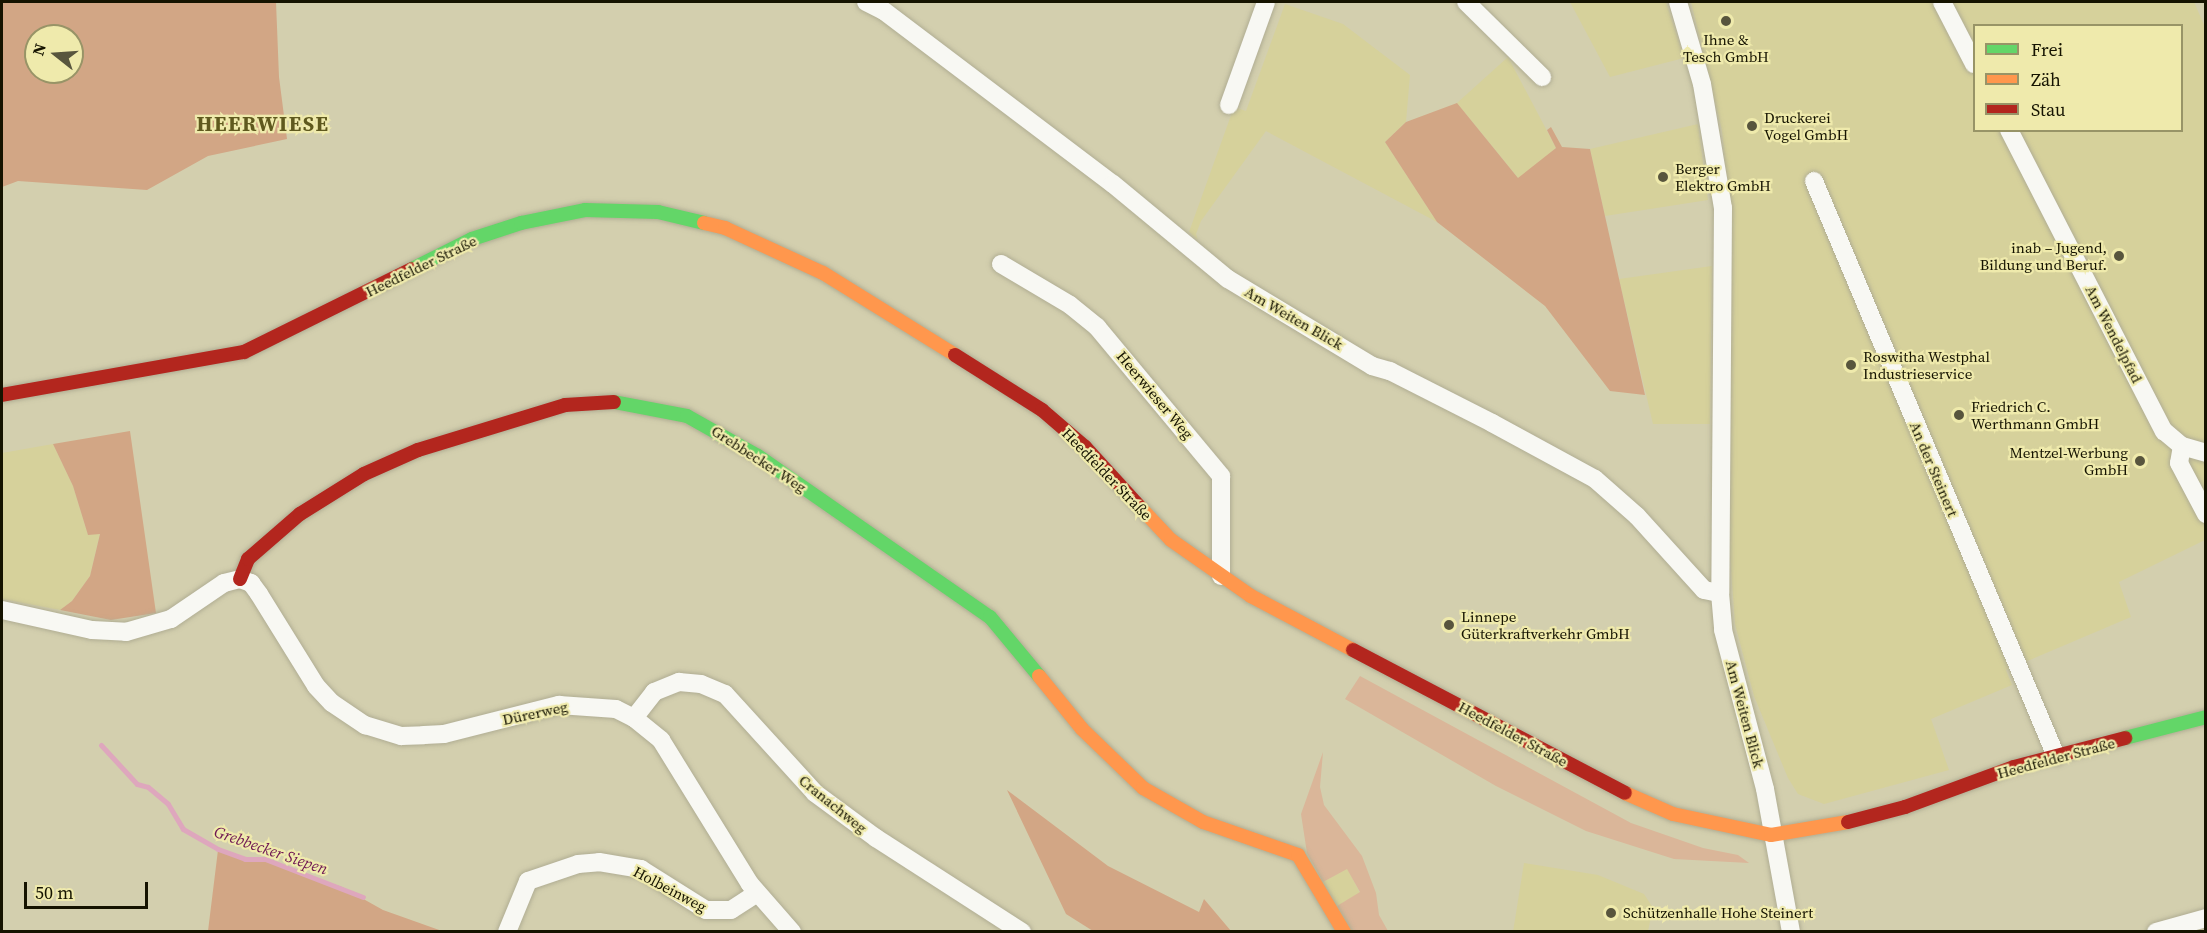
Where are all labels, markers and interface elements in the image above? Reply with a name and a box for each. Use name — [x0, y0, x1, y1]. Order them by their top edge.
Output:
marker: Ihne & Tesch GmbH — [1719, 14, 1733, 28]
north arrow — [24, 24, 84, 84]
legend — [1973, 24, 2183, 132]
place label: Ihne & Tesch GmbH — [1683, 30, 1769, 65]
text: Frei — [2031, 37, 2063, 62]
text: N — [26, 41, 51, 58]
text: Zäh — [2031, 67, 2061, 92]
text: Stau — [2031, 97, 2066, 122]
place label: Druckerei Vogel GmbH — [1764, 108, 1848, 143]
district label: HEERWIESE — [197, 111, 329, 137]
marker: Druckerei Vogel GmbH — [1745, 119, 1759, 133]
place label: Berger Elektro GmbH — [1675, 159, 1771, 194]
marker: Berger Elektro GmbH — [1656, 170, 1670, 184]
street label: Heedfelder Straße — [363, 231, 479, 301]
place label: inab – Jugend, Bildung und Beruf. — [1980, 238, 2107, 273]
marker: inab – Jugend, Bildung und Beruf. — [2112, 249, 2126, 263]
street label: Am Weiten Blick — [1241, 282, 1347, 354]
street label: Am Wendelpfad — [2082, 282, 2146, 386]
street label: Heerwieser Weg — [1113, 347, 1197, 443]
place label: Roswitha Westphal Industrieservice — [1863, 347, 1990, 382]
marker: Roswitha Westphal Industrieservice — [1844, 358, 1858, 372]
place label: Friedrich C. Werthmann GmbH — [1971, 397, 2099, 432]
marker: Friedrich C. Werthmann GmbH — [1952, 408, 1966, 422]
street label: An der Steinert — [1906, 419, 1962, 519]
street label: Grebbecker Weg — [708, 421, 810, 497]
street label: Heedfelder Straße — [1058, 424, 1156, 524]
place label: Mentzel-Werbung GmbH — [2009, 443, 2128, 478]
marker: Mentzel-Werbung GmbH — [2133, 454, 2147, 468]
place label: Linnepe Güterkraftverkehr GmbH — [1461, 607, 1630, 642]
marker: Linnepe Güterkraftverkehr GmbH — [1442, 618, 1456, 632]
street label: Am Weiten Blick — [1722, 658, 1768, 770]
street label: Dürerweg — [501, 697, 569, 729]
street label: Heedfelder Straße — [1455, 698, 1571, 770]
street label: Heedfelder Straße — [1995, 734, 2117, 782]
street label: Cranachweg — [795, 771, 871, 837]
water label: Grebbecker Siepen — [212, 822, 330, 878]
street label: Holbeinweg — [630, 862, 710, 916]
scale bar — [27, 870, 152, 908]
text: 50 m — [35, 880, 73, 905]
place label: Schützenhalle Hohe Steinert — [1623, 904, 1813, 922]
marker: Schützenhalle Hohe Steinert — [1604, 906, 1618, 920]

